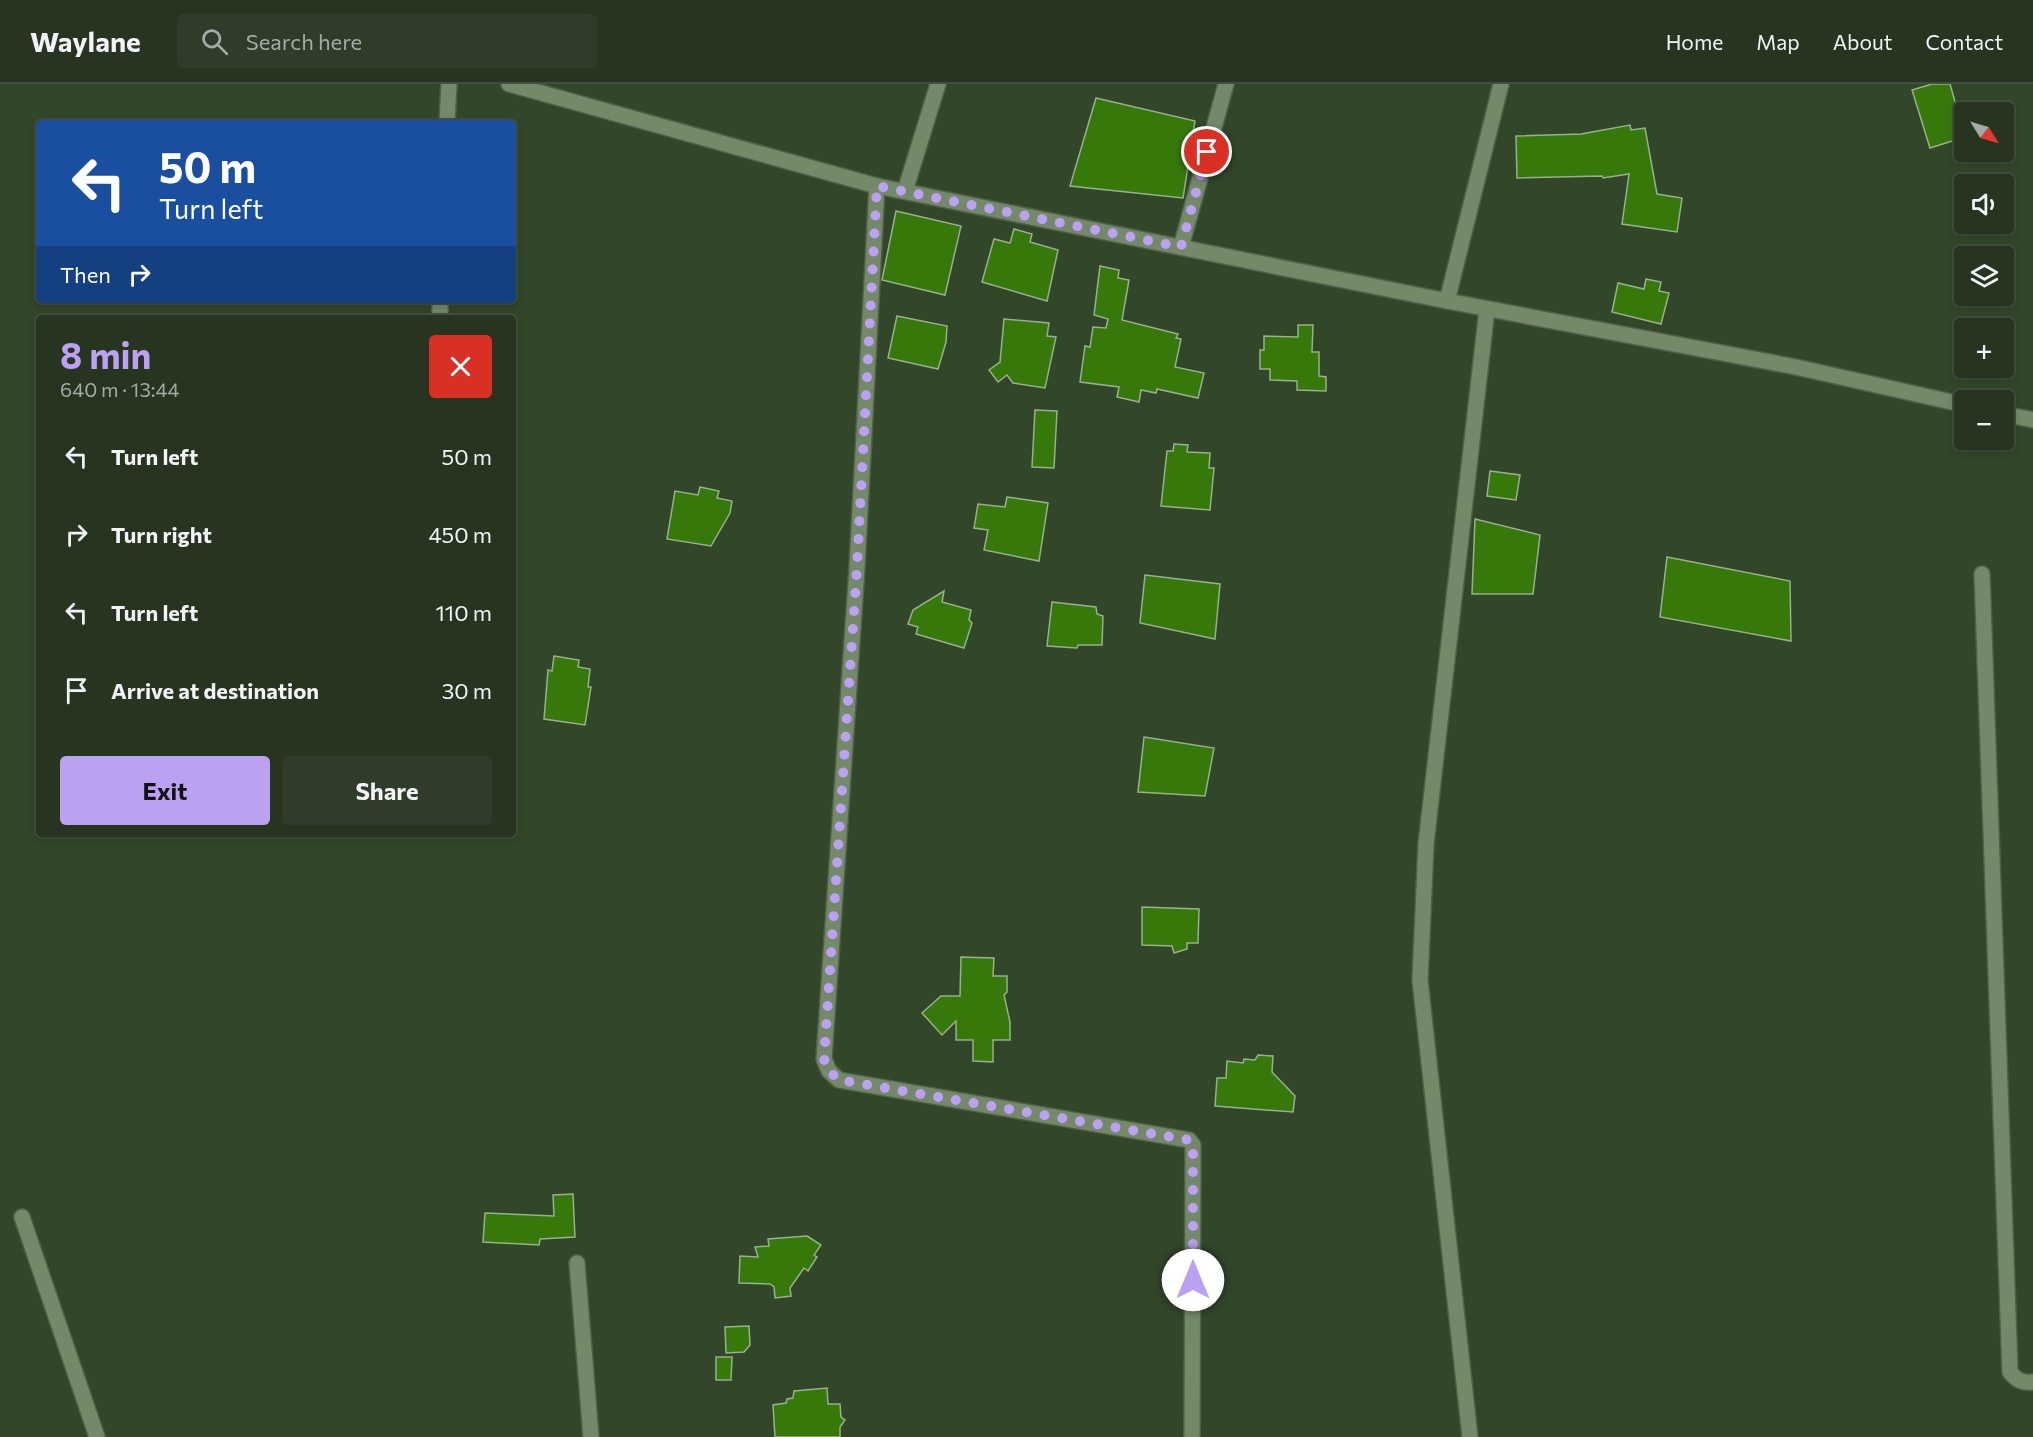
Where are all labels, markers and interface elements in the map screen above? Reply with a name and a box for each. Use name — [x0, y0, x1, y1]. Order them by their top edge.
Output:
search box — [177, 14, 597, 68]
text: Waylane — [30, 24, 141, 58]
icon: search — [198, 25, 231, 58]
text: Search here — [246, 28, 362, 55]
text: Home — [1666, 29, 1723, 54]
text: Map — [1756, 29, 1800, 54]
text: About — [1833, 29, 1892, 54]
text: Contact — [1925, 29, 2003, 54]
north arrow — [1954, 102, 2014, 162]
map controls — [1954, 102, 2014, 450]
pin — [1181, 126, 1232, 177]
icon: arrive — [1190, 135, 1223, 168]
text: 50 m — [159, 140, 256, 192]
icon: left — [60, 144, 138, 222]
button: sound — [1954, 174, 2014, 234]
text: Turn left — [159, 192, 263, 225]
button: layers — [1954, 246, 2014, 306]
icon: right — [123, 258, 156, 291]
text: Then — [60, 261, 111, 288]
button: + — [1954, 318, 2014, 378]
text: 8 min — [60, 332, 151, 376]
button: close — [429, 335, 492, 398]
text: 640 m · 13:44 — [60, 377, 180, 401]
button: − — [1954, 390, 2014, 450]
icon: left — [60, 440, 93, 473]
text: Turn left — [111, 443, 198, 470]
text: 50 m — [442, 443, 492, 470]
icon: right — [60, 518, 93, 551]
text: Turn right — [111, 521, 212, 548]
text: 450 m — [428, 521, 492, 548]
icon: left — [60, 596, 93, 629]
text: Turn left — [111, 599, 198, 626]
text: 110 m — [435, 599, 492, 626]
icon: arrive — [60, 674, 93, 707]
text: Arrive at destination — [111, 677, 319, 704]
text: 30 m — [442, 677, 492, 704]
button: Exit — [60, 756, 270, 825]
button: Share — [282, 756, 492, 825]
position arrow — [1161, 1248, 1225, 1312]

